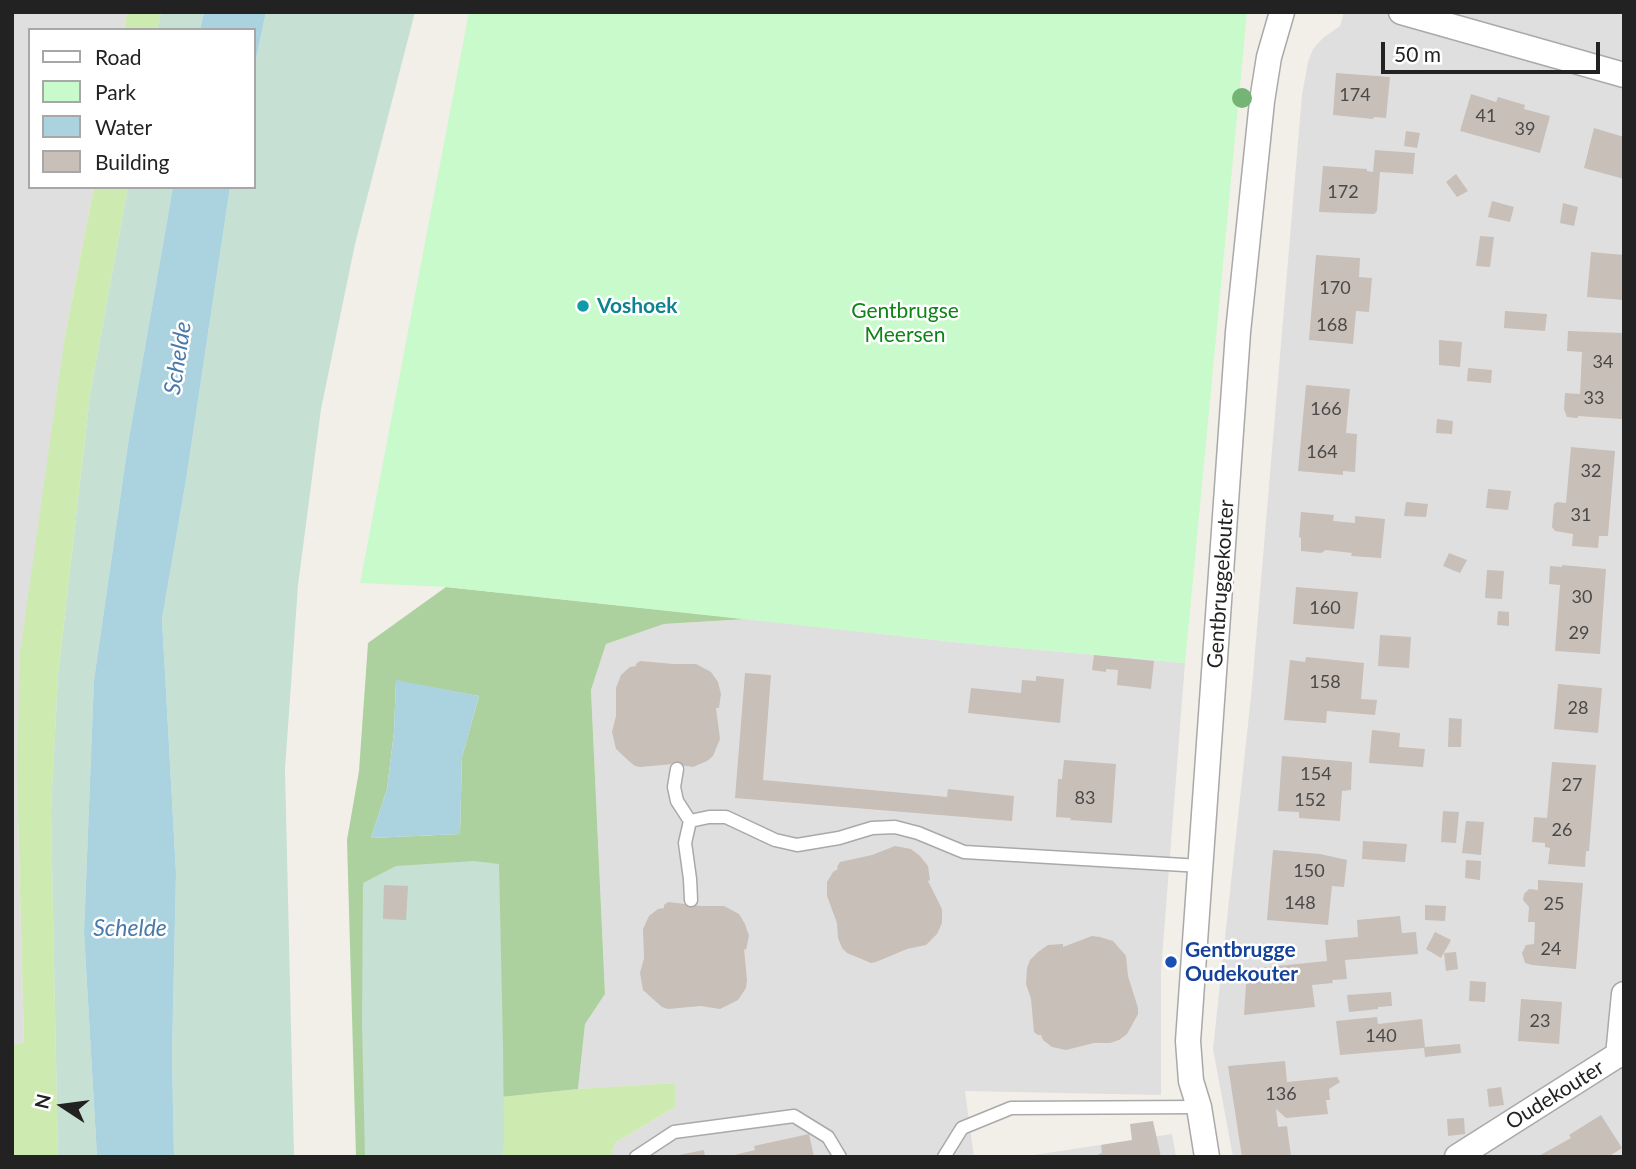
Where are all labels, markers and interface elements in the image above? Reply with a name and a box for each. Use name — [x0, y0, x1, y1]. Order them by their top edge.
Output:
legend — [28, 28, 256, 189]
scale bar — [1384, 28, 1603, 72]
text: 50 m — [1394, 41, 1441, 66]
text: Road — [95, 44, 142, 69]
text: Park — [95, 79, 136, 104]
house number: 174 — [1339, 84, 1371, 106]
house number: 41 — [1476, 105, 1496, 127]
text: Water — [95, 114, 152, 139]
house number: 39 — [1515, 118, 1535, 140]
text: Building — [95, 149, 170, 174]
house number: 172 — [1327, 181, 1359, 203]
house number: 170 — [1319, 277, 1351, 299]
place label: Voshoek — [597, 293, 678, 319]
marker: Voshoek — [575, 298, 591, 314]
park label: Gentbrugse Meersen — [851, 298, 959, 348]
house number: 168 — [1316, 314, 1348, 336]
water label: Schelde — [159, 319, 197, 397]
house number: 34 — [1593, 351, 1613, 373]
house number: 33 — [1584, 387, 1604, 409]
house number: 166 — [1310, 398, 1342, 420]
house number: 164 — [1306, 441, 1338, 463]
house number: 32 — [1581, 460, 1601, 482]
street label: Gentbruggekouter — [1203, 499, 1239, 669]
house number: 31 — [1571, 504, 1591, 526]
house number: 30 — [1572, 586, 1592, 608]
house number: 160 — [1309, 597, 1341, 619]
house number: 29 — [1569, 622, 1589, 644]
house number: 158 — [1309, 671, 1341, 693]
house number: 28 — [1568, 697, 1588, 719]
house number: 154 — [1300, 763, 1332, 785]
house number: 27 — [1562, 774, 1582, 796]
house number: 83 — [1075, 787, 1095, 809]
house number: 152 — [1294, 789, 1326, 811]
house number: 26 — [1552, 819, 1572, 841]
house number: 150 — [1293, 860, 1325, 882]
house number: 148 — [1284, 892, 1316, 914]
house number: 25 — [1544, 893, 1564, 915]
water label: Schelde — [93, 915, 167, 943]
place label: Gentbrugge Oudekouter — [1185, 937, 1298, 987]
house number: 24 — [1541, 938, 1561, 960]
marker: Gentbrugge Oudekouter — [1163, 954, 1179, 970]
house number: 23 — [1530, 1010, 1550, 1032]
house number: 140 — [1365, 1025, 1397, 1047]
street label: Oudekouter — [1501, 1055, 1609, 1135]
north arrow — [28, 1071, 98, 1141]
house number: 136 — [1265, 1083, 1297, 1105]
text: N — [29, 1091, 55, 1111]

